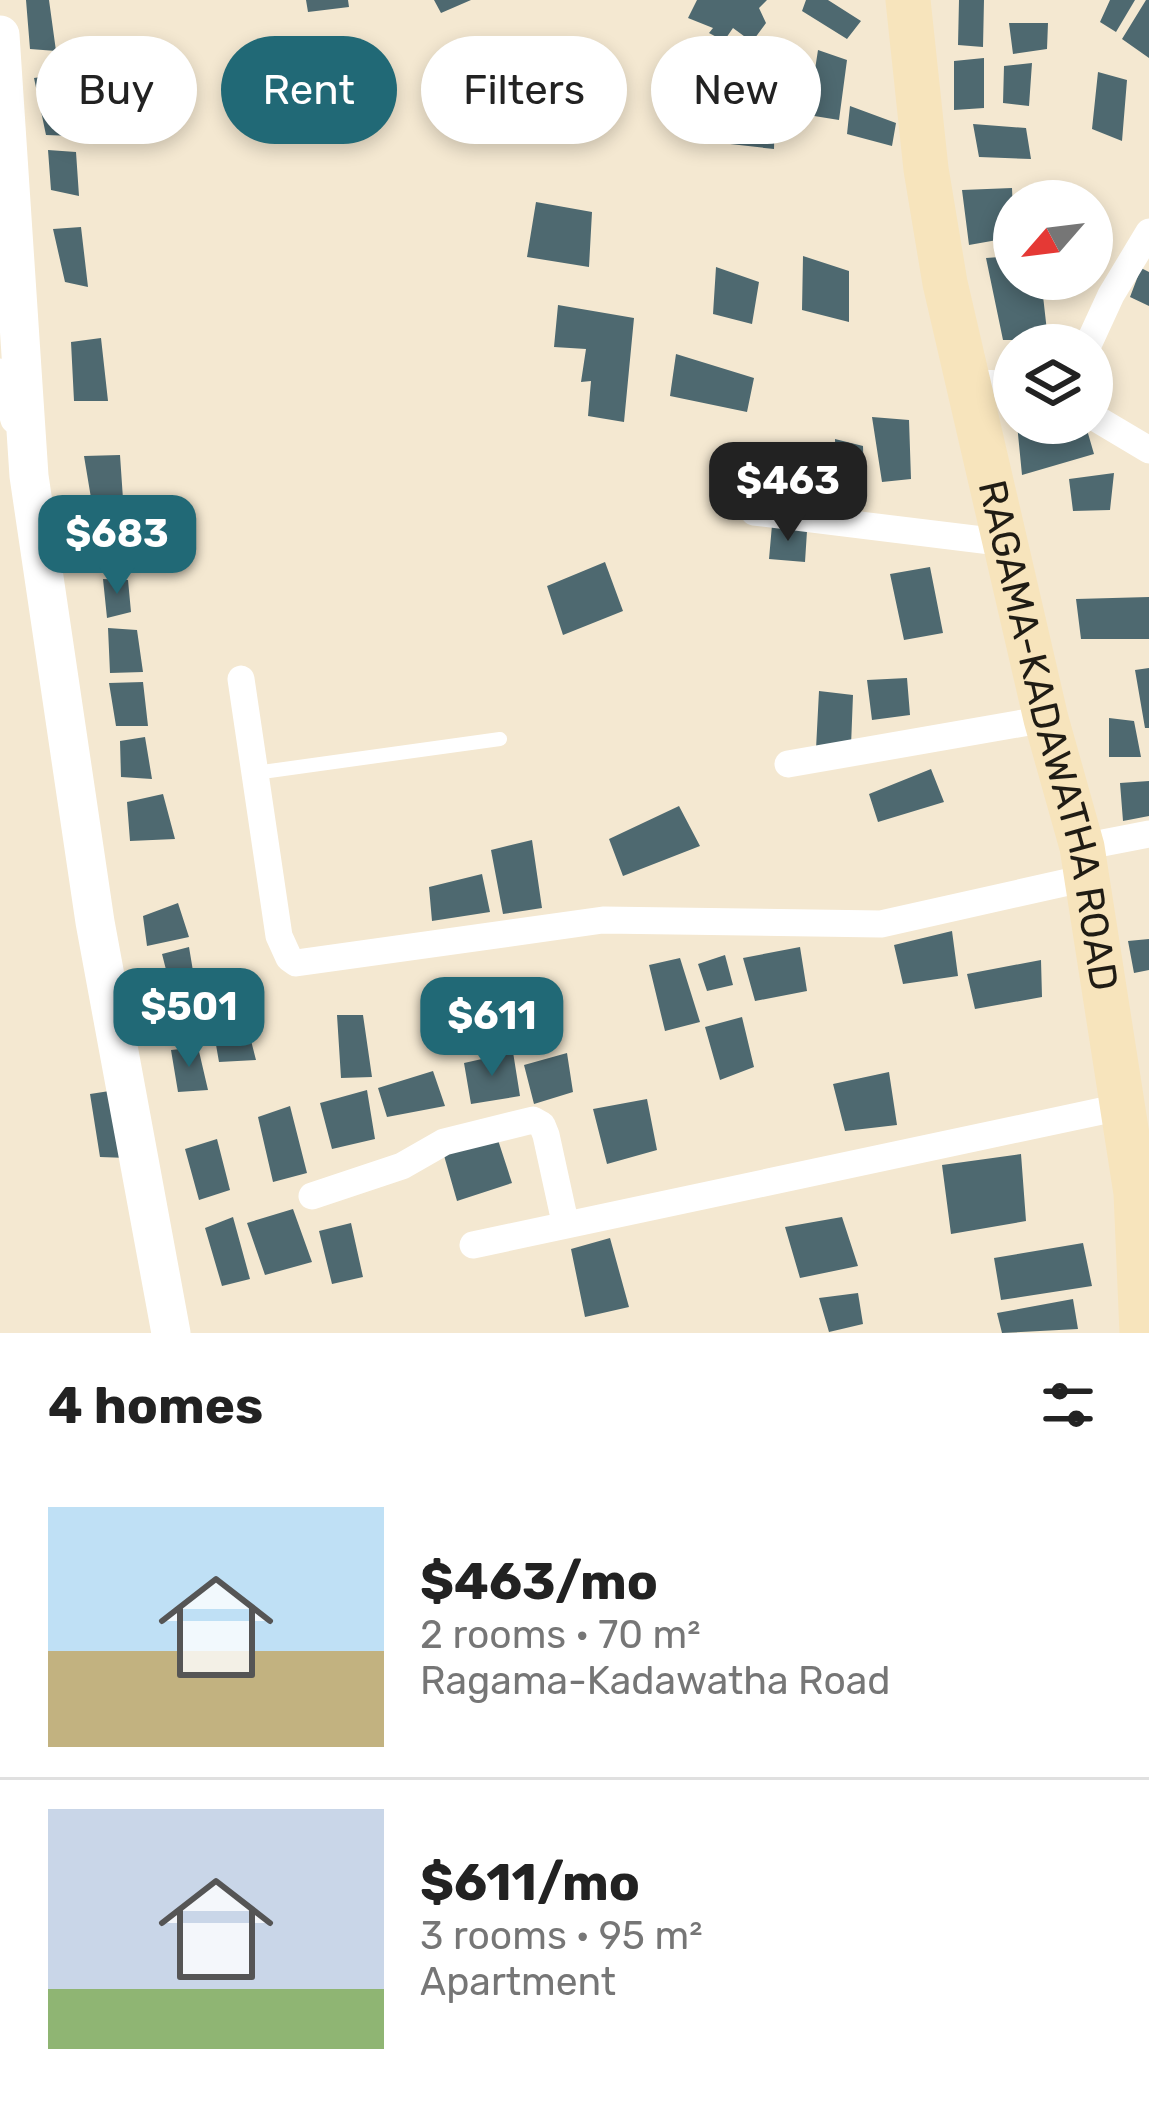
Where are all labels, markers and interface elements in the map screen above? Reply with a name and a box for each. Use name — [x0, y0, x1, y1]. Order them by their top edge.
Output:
chip: Buy — [36, 36, 197, 144]
chip: Rent — [221, 36, 397, 144]
chip: Filters — [421, 36, 627, 144]
chip: New — [651, 36, 821, 144]
north arrow — [993, 180, 1113, 300]
map controls — [993, 180, 1113, 444]
button: layers — [993, 324, 1113, 444]
pin: $463 — [717, 442, 859, 544]
text: $463 — [736, 458, 840, 504]
street label: RAGAMA-KADAWATHA ROAD — [968, 476, 1127, 994]
pin: $683 — [46, 495, 188, 597]
text: $683 — [65, 511, 169, 557]
pin: $501 — [118, 968, 260, 1070]
pin: $611 — [421, 977, 563, 1079]
text: $501 — [140, 984, 238, 1030]
text: $611 — [447, 993, 537, 1039]
icon: filters — [1035, 1372, 1101, 1438]
text: 4 homes — [48, 1375, 263, 1436]
text: $463/mo — [420, 1551, 658, 1612]
icon: home — [144, 1555, 288, 1699]
text: 2 rooms · 70 m² — [420, 1612, 701, 1658]
text: Ragama-Kadawatha Road — [420, 1658, 891, 1704]
text: $611/mo — [420, 1852, 640, 1913]
icon: home — [144, 1857, 288, 2001]
text: 3 rooms · 95 m² — [420, 1913, 703, 1959]
text: Apartment — [420, 1959, 616, 2005]

